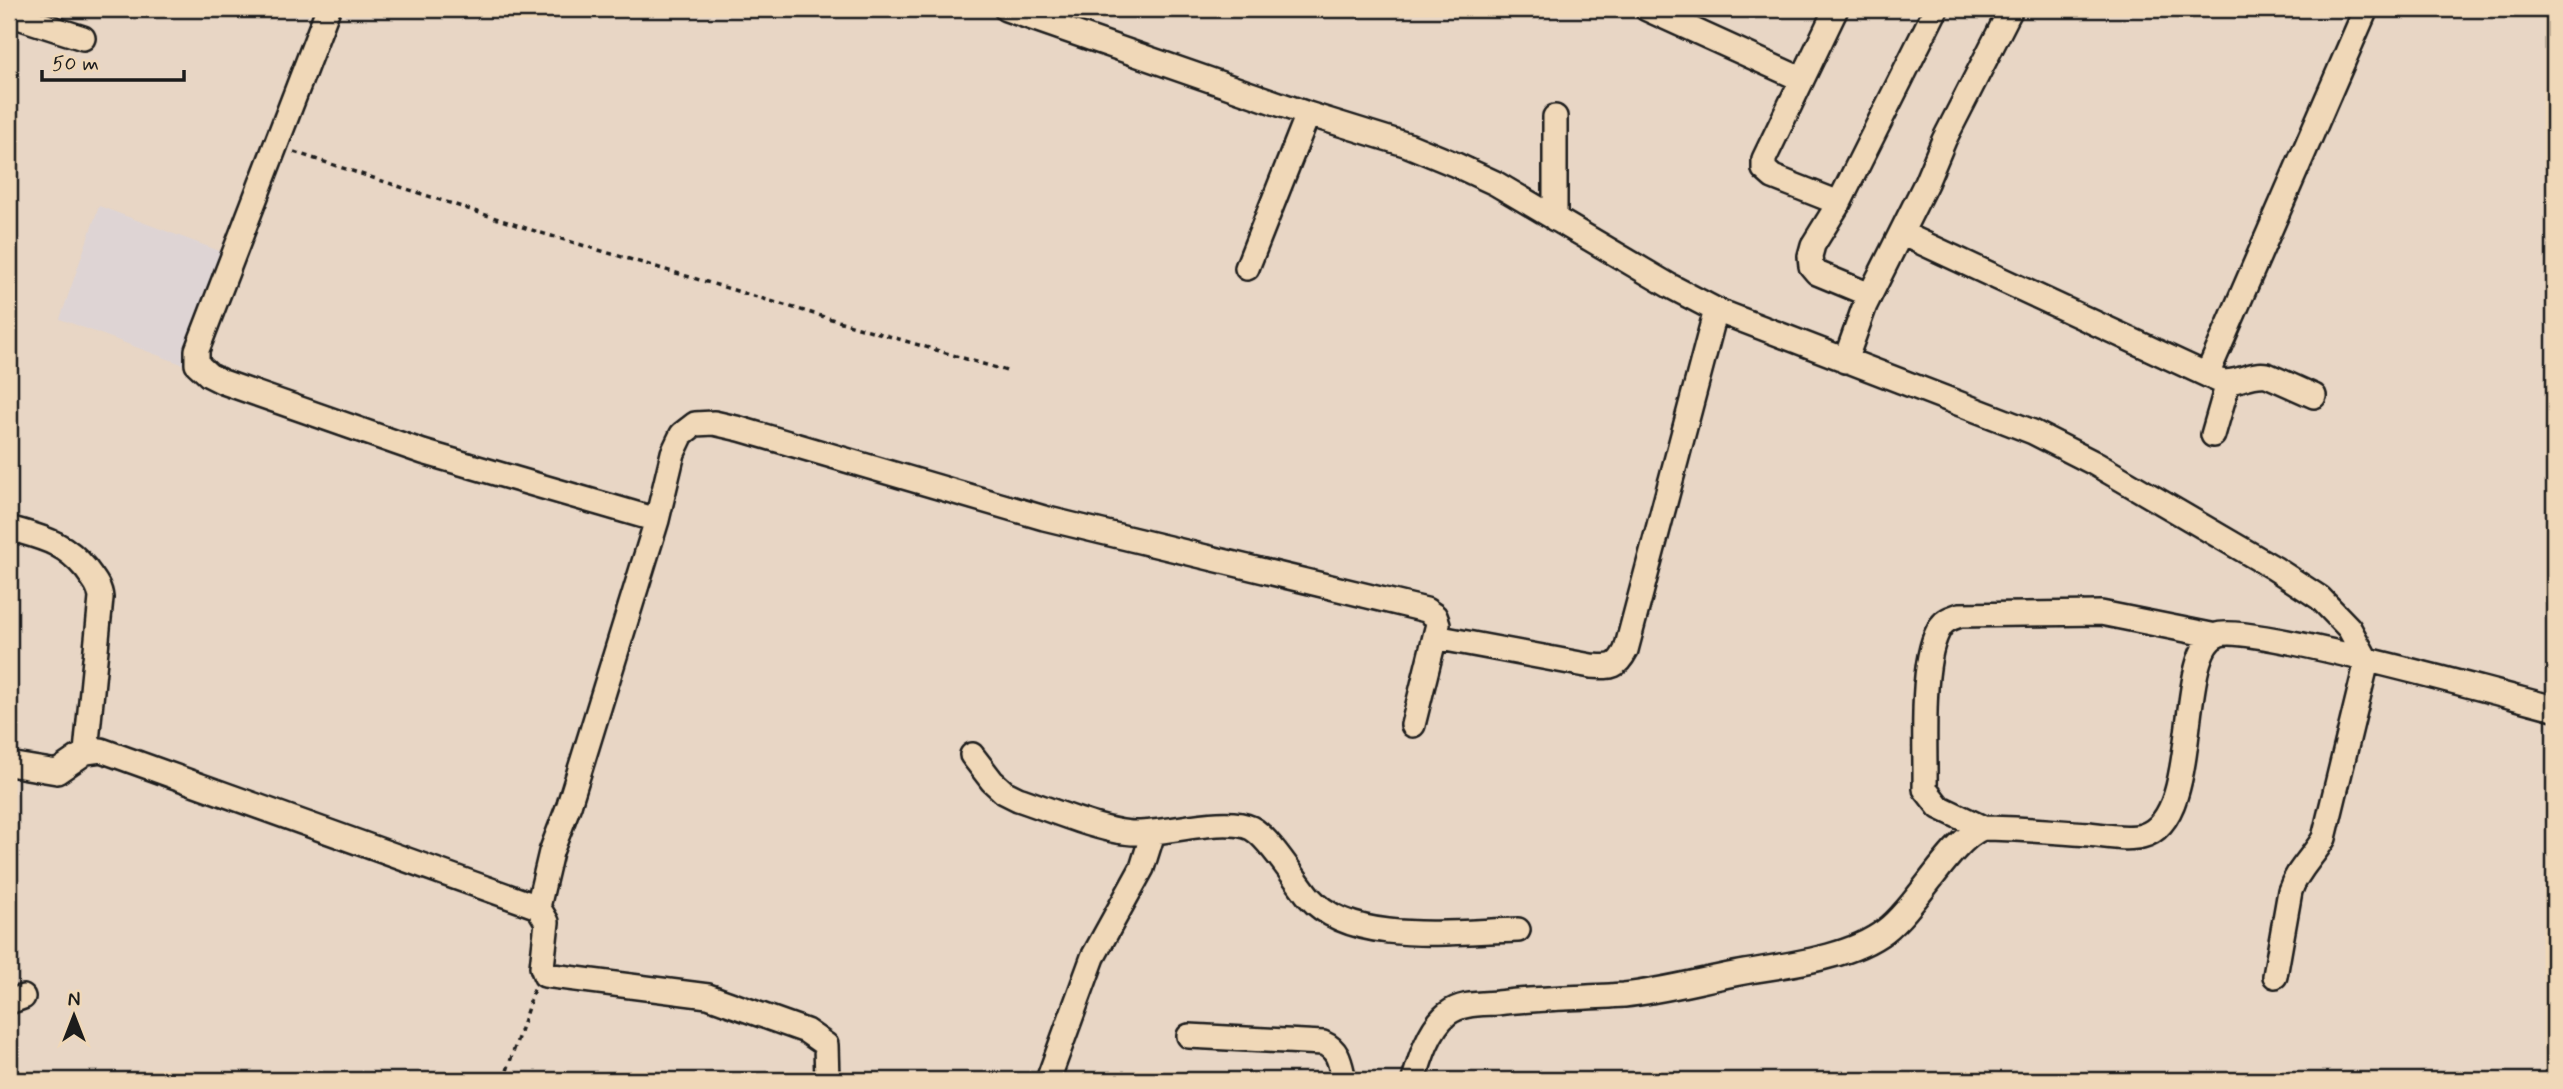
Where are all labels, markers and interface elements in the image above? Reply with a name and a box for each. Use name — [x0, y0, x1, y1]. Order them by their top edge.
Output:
scale bar — [42, 38, 184, 82]
text: 50 m — [52, 50, 99, 78]
north arrow — [38, 981, 108, 1050]
text: N — [68, 988, 80, 1013]

